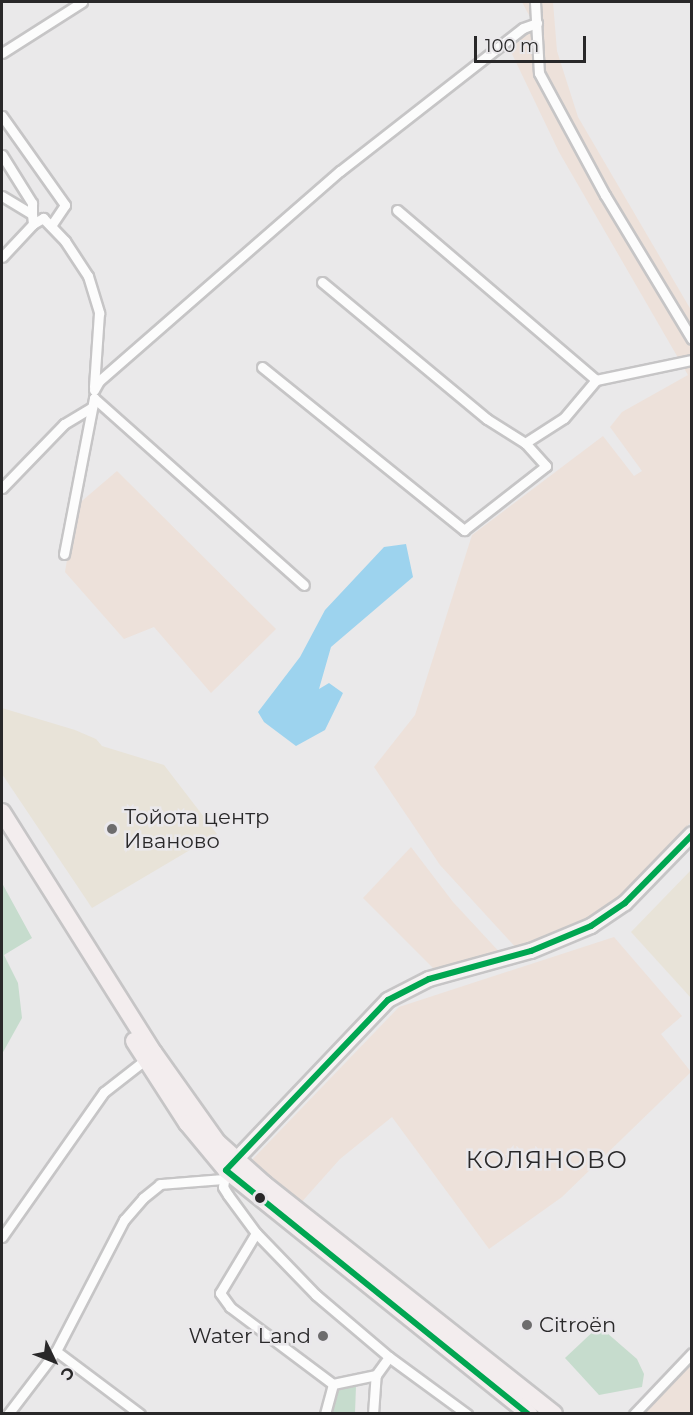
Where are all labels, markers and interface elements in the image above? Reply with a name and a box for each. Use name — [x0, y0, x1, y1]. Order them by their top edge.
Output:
scale bar — [477, 24, 590, 62]
text: 100 m — [485, 35, 539, 57]
place label: Тойота центр Иваново — [124, 804, 269, 854]
marker: Тойота центр Иваново — [105, 822, 119, 836]
district label: КОЛЯНОВО — [466, 1146, 628, 1174]
unlabelled marker — [254, 1192, 266, 1204]
place label: Citroën — [539, 1312, 616, 1338]
marker: Citroën — [520, 1318, 534, 1332]
place label: Water Land — [189, 1323, 311, 1349]
marker: Water Land — [316, 1329, 330, 1343]
north arrow — [24, 1331, 84, 1391]
text: С — [57, 1363, 78, 1384]

